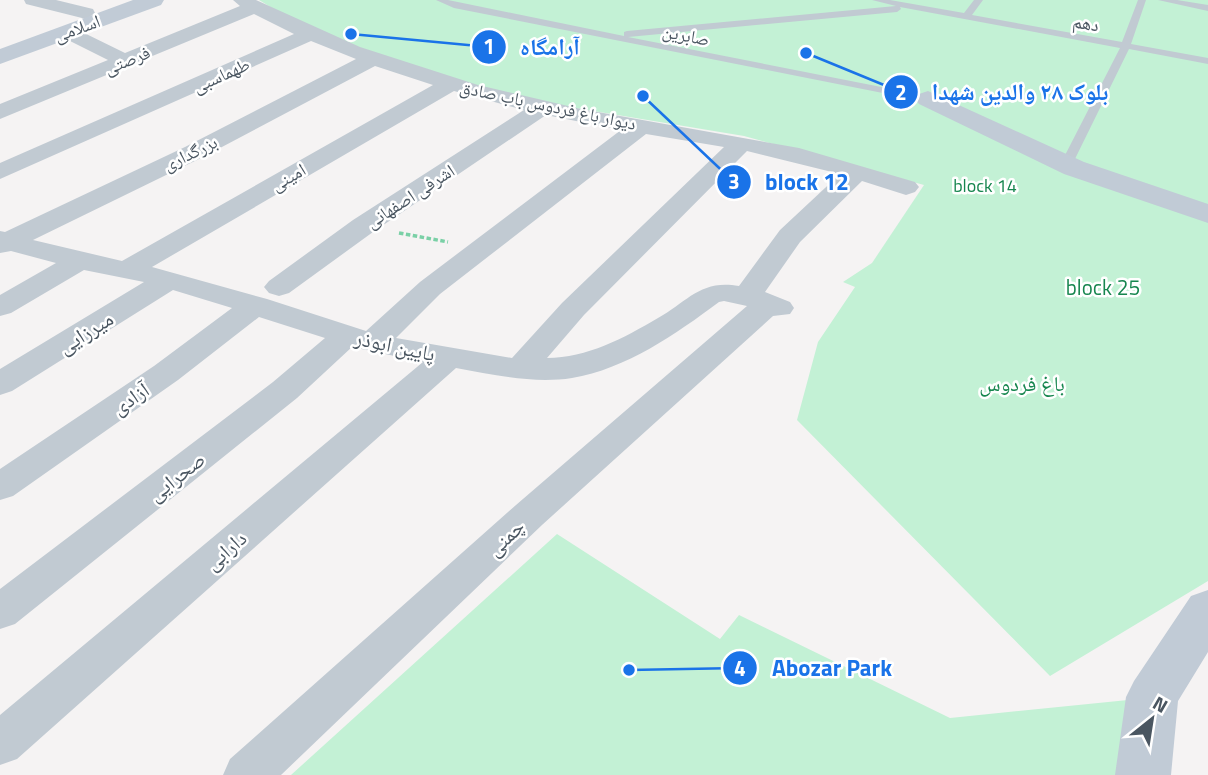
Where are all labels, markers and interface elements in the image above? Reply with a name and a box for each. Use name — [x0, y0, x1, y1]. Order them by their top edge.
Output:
street label: اسلامی — [50, 7, 104, 49]
street label: دهم — [1071, 7, 1101, 39]
street label: صابرین — [660, 17, 712, 53]
callout: آرامگاه — [471, 25, 594, 69]
text: آرامگاه — [520, 29, 580, 64]
text: 1 — [483, 30, 495, 62]
street label: فرصتی — [100, 39, 154, 81]
street label: طهماسبی — [188, 50, 254, 100]
callout: بلوک ۲۸ والدین شهدا — [883, 70, 1123, 114]
street label: دیوار باغ فردوس باب صادق — [457, 73, 639, 137]
text: بلوک ۲۸ والدین شهدا — [932, 74, 1108, 109]
text: 2 — [895, 76, 907, 108]
street label: بزرگداری — [158, 128, 222, 178]
street label: امینی — [265, 156, 311, 198]
street label: اشرفی اصفهانی — [360, 157, 460, 235]
callout: block 12 — [716, 160, 863, 204]
text: block 12 — [765, 164, 849, 199]
text: 3 — [728, 165, 740, 197]
park label: block 14 — [953, 172, 1017, 199]
park label: block 25 — [1066, 271, 1140, 303]
street label: میرزایی — [51, 302, 119, 362]
street label: پایین ابوذر — [351, 321, 438, 369]
park label: باغ فردوس — [979, 367, 1065, 399]
street label: آزادی — [105, 373, 156, 422]
street label: صحرایی — [140, 443, 212, 509]
street label: چمنی — [479, 511, 531, 563]
street label: دارابی — [197, 523, 253, 577]
callout: Abozar Park — [723, 646, 906, 690]
text: Abozar Park — [772, 650, 892, 685]
text: 4 — [734, 652, 746, 684]
north arrow — [1117, 684, 1187, 754]
text: N — [1148, 688, 1174, 720]

